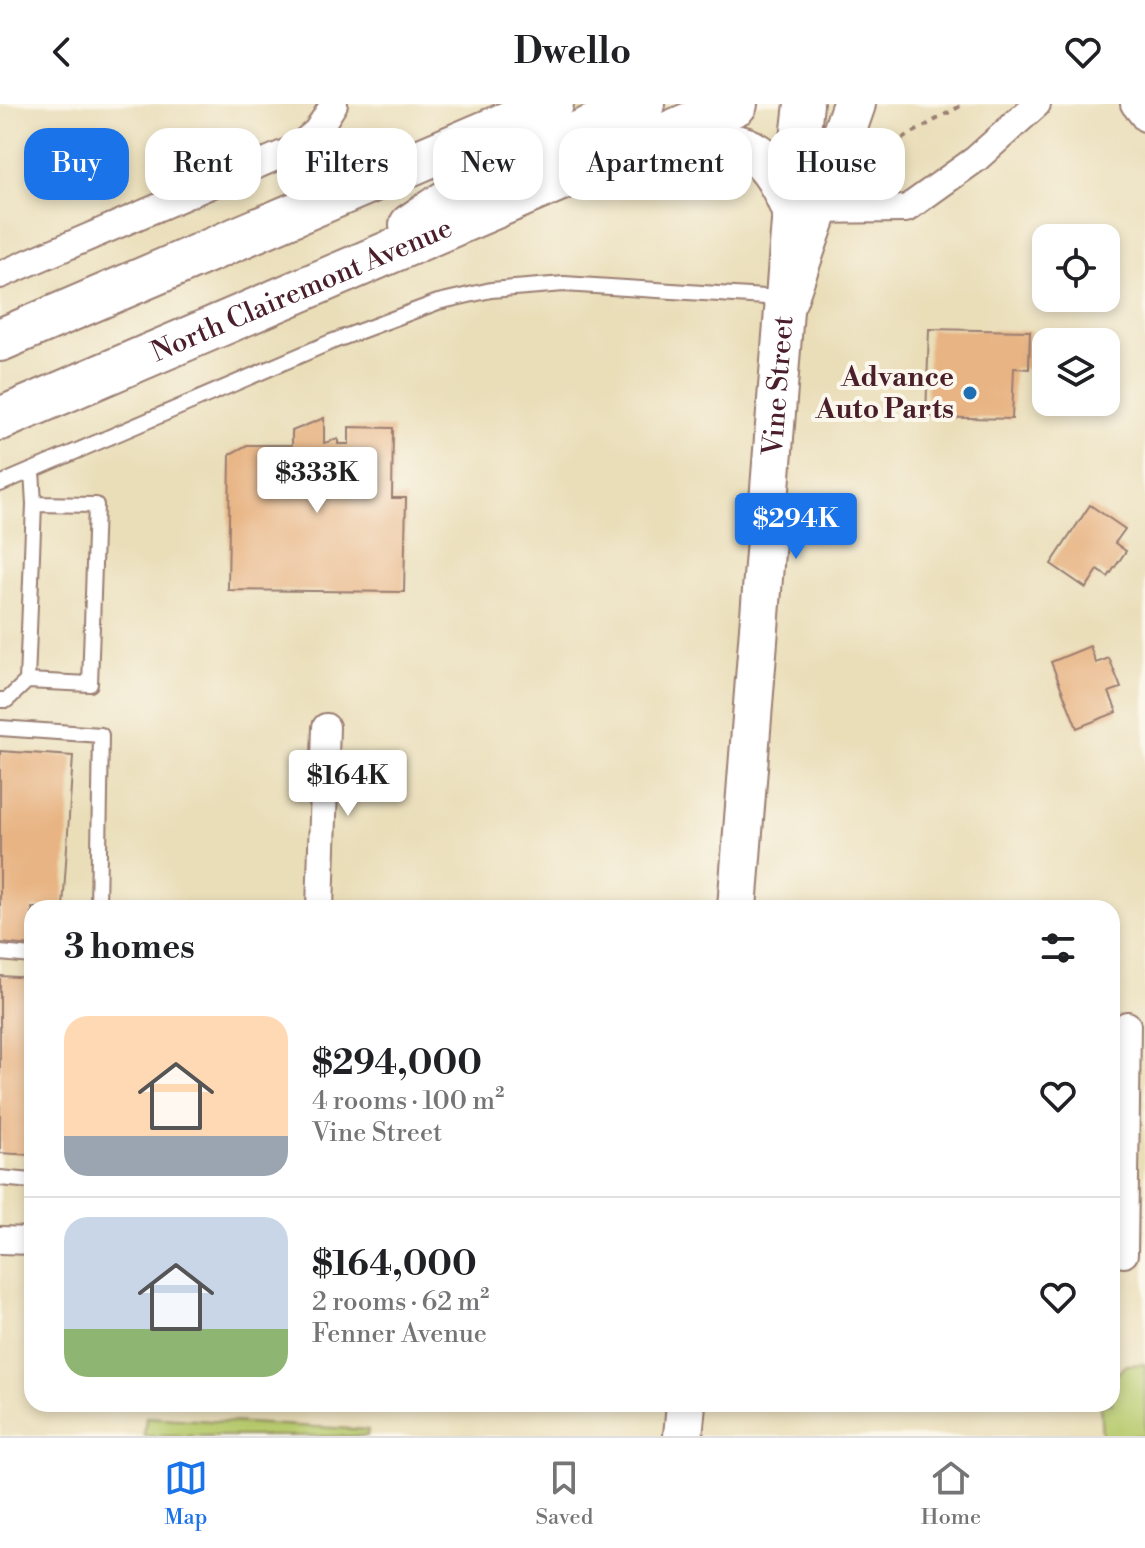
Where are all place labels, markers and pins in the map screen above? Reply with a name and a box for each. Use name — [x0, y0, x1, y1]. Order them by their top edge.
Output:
place label: Advance Auto Parts — [814, 360, 954, 427]
marker: Advance Auto Parts — [961, 384, 979, 402]
pin: $333K — [261, 447, 373, 515]
pin: $294K — [740, 493, 852, 561]
pin: $164K — [292, 750, 404, 818]

